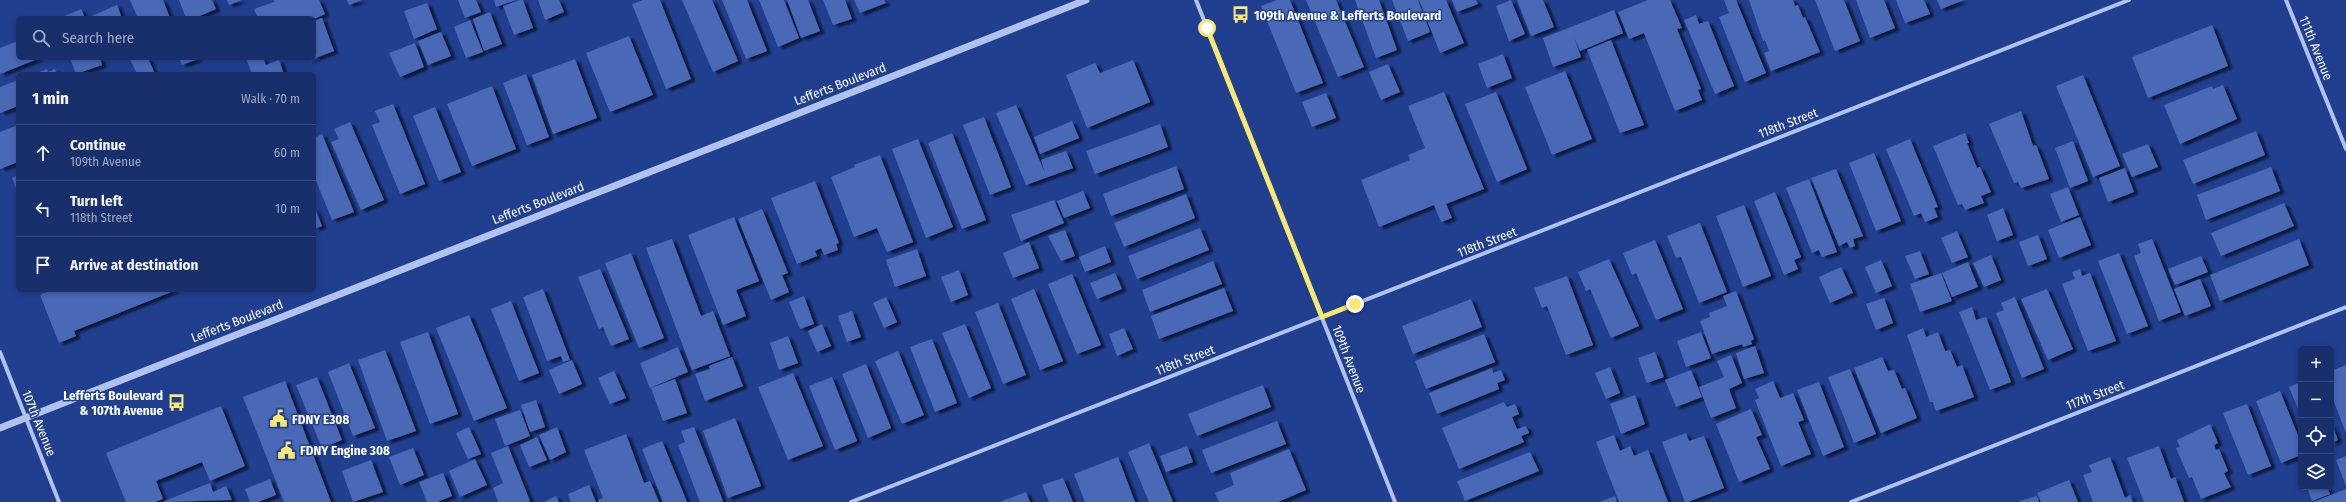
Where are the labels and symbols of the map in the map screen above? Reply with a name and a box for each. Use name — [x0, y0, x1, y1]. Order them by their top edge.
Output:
bus stop icon: 109th Avenue & Lefferts Boulevard — [1231, 5, 1251, 25]
place label: 109th Avenue & Lefferts Boulevard — [1254, 8, 1441, 23]
street label: 111th Avenue — [2296, 14, 2336, 82]
route start — [1198, 19, 1216, 37]
street label: Lefferts Boulevard — [792, 60, 888, 108]
street label: 118th Street — [1756, 105, 1821, 141]
street label: Lefferts Boulevard — [490, 179, 586, 227]
street label: 118th Street — [1455, 224, 1520, 260]
route end — [1346, 295, 1364, 313]
street label: Lefferts Boulevard — [189, 297, 285, 345]
street label: 109th Avenue — [1329, 323, 1369, 395]
street label: 118th Street — [1153, 342, 1218, 378]
street label: 117th Street — [2064, 377, 2127, 413]
street label: 107th Avenue — [19, 388, 59, 458]
place label: Lefferts Boulevard & 107th Avenue — [63, 388, 163, 418]
bus stop icon: Lefferts Boulevard & 107th Avenue — [166, 392, 186, 412]
public building icon: FDNY E308 — [269, 409, 289, 429]
place label: FDNY E308 — [292, 412, 349, 427]
public building icon: FDNY Engine 308 — [277, 440, 297, 460]
place label: FDNY Engine 308 — [300, 443, 390, 458]

